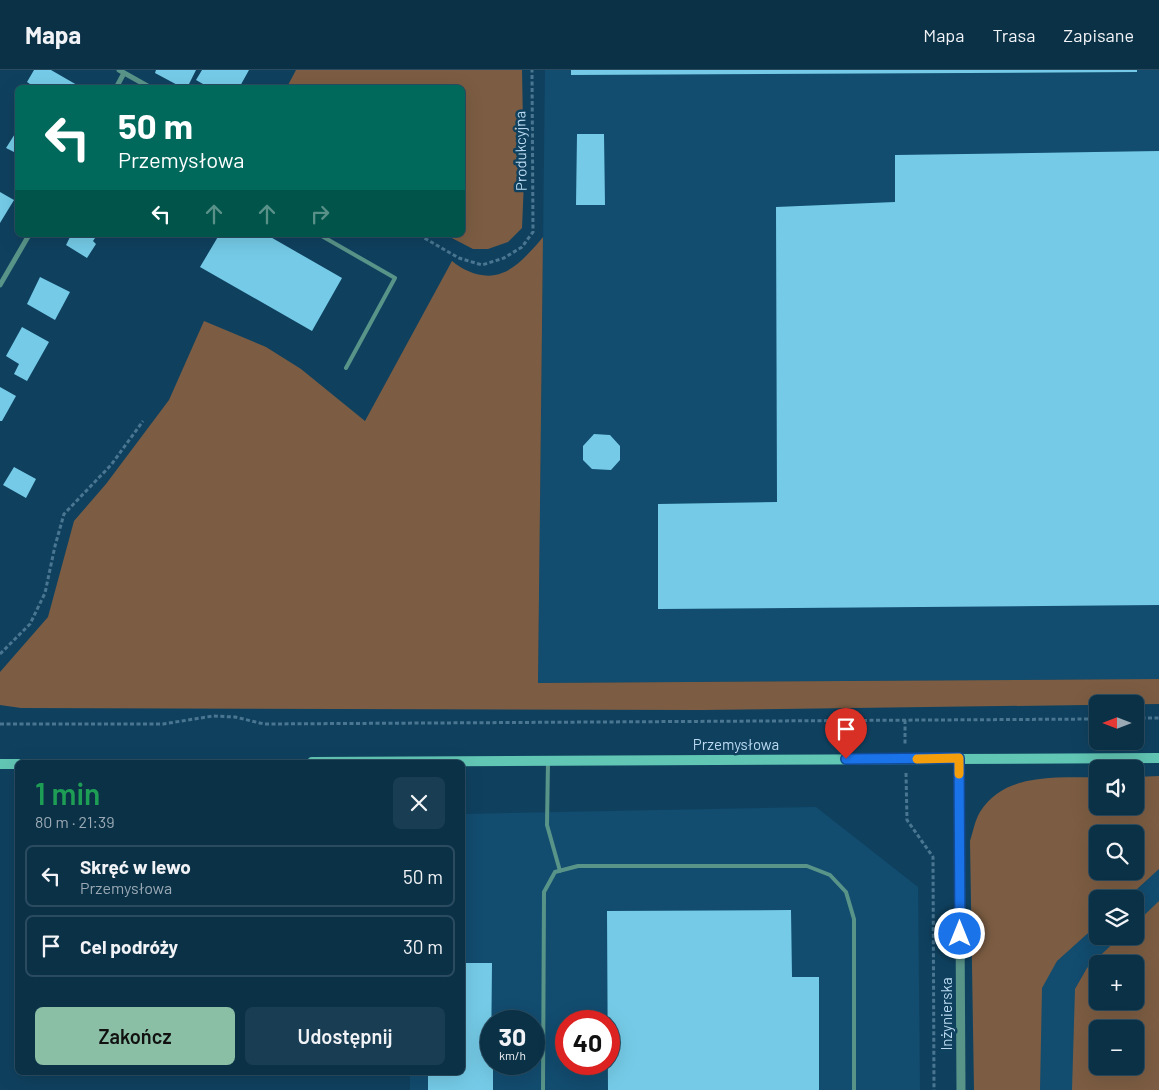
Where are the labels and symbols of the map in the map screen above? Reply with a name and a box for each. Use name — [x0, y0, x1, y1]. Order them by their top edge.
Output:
street label: Produkcyjna — [510, 111, 530, 191]
north arrow — [1089, 695, 1144, 750]
pin — [825, 708, 867, 759]
street label: Przemysłowa — [693, 735, 779, 753]
position arrow — [933, 907, 985, 959]
street label: Inżynierska — [937, 977, 955, 1051]
speed limit sign: 40 — [555, 1010, 620, 1075]

